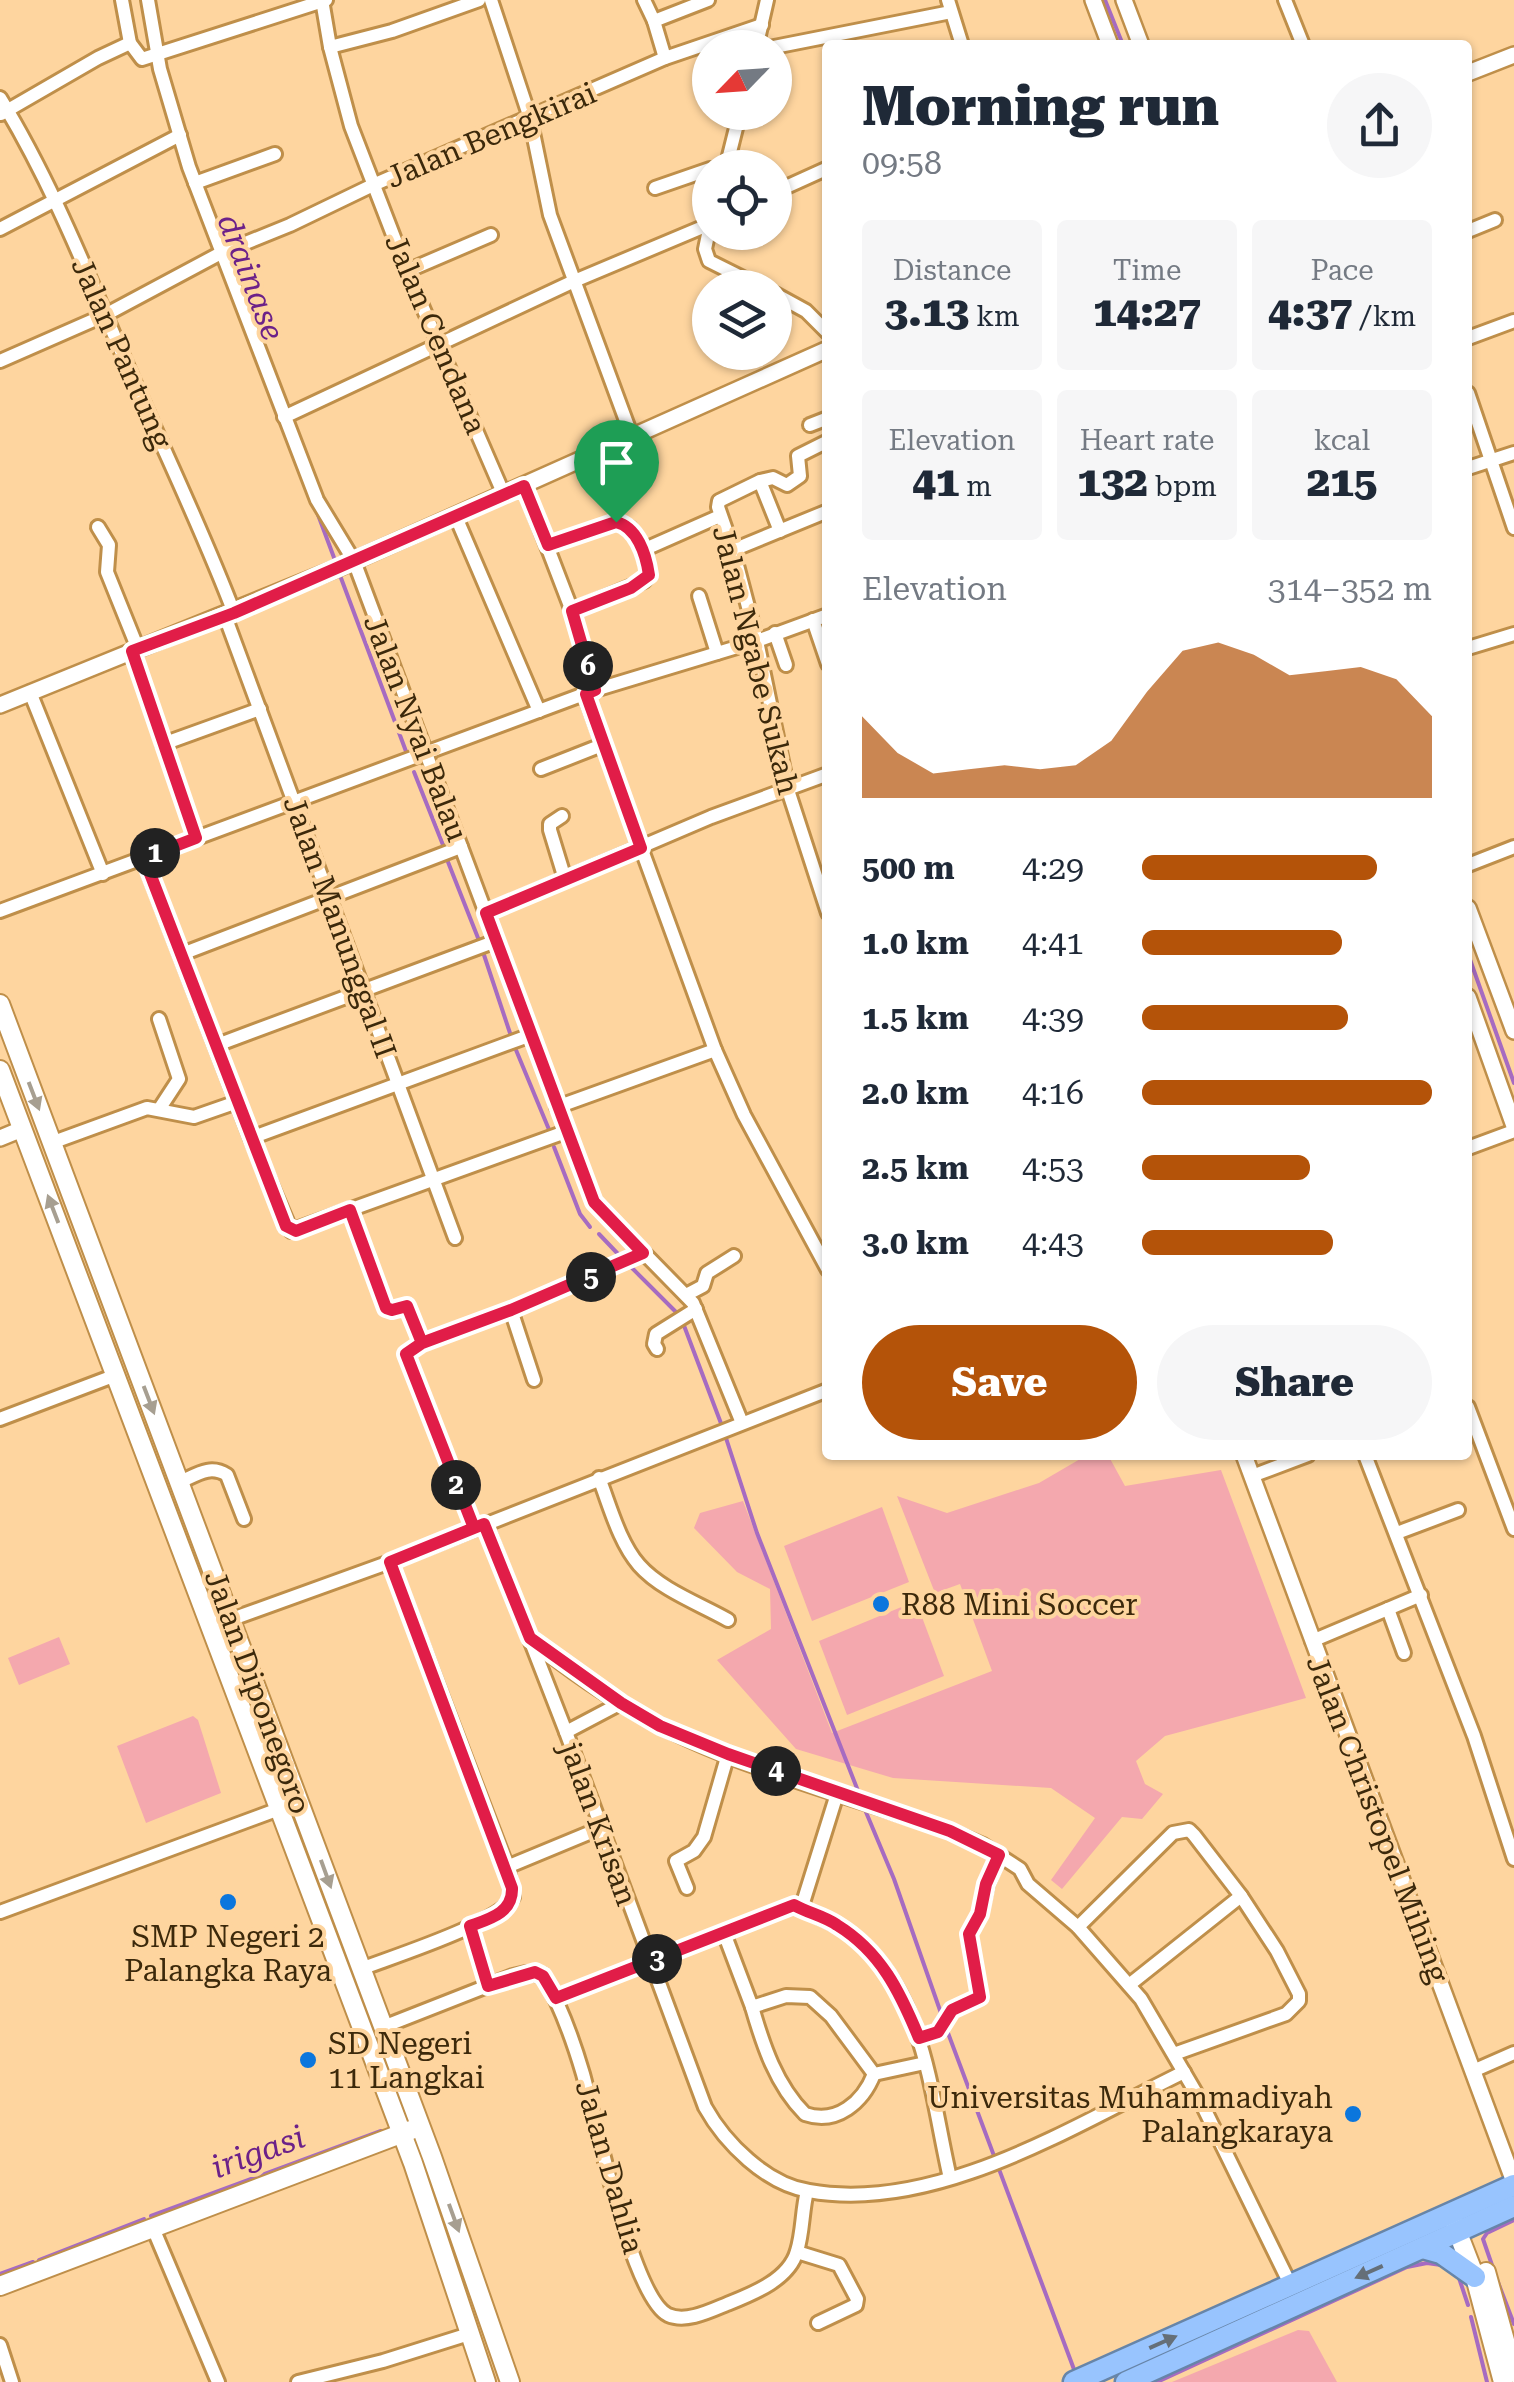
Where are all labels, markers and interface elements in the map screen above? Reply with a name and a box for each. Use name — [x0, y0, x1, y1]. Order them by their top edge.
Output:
north arrow — [692, 30, 792, 130]
map controls — [692, 30, 792, 370]
button: share — [1327, 73, 1432, 178]
text: Morning run — [862, 74, 1219, 138]
street label: Jalan Bengkirai — [381, 75, 601, 195]
text: 09:58 — [862, 144, 942, 182]
button: locate — [692, 150, 792, 250]
water label: drainase — [210, 209, 292, 345]
street label: Jalan Cendana — [378, 229, 494, 439]
street label: Jalan Pantung — [64, 252, 180, 454]
text: Distance — [893, 254, 1011, 287]
text: Time — [1113, 254, 1181, 287]
text: Pace — [1310, 254, 1374, 287]
button: layers — [692, 270, 792, 370]
text: 3.13 — [885, 287, 969, 336]
text: 14:27 — [1093, 287, 1201, 336]
text: 4:37 — [1268, 287, 1352, 336]
text: km — [969, 300, 1019, 333]
text: /km — [1352, 300, 1416, 333]
pin — [574, 420, 659, 523]
text: Elevation — [889, 424, 1015, 457]
text: Heart rate — [1080, 424, 1214, 457]
text: kcal — [1314, 424, 1370, 457]
icon: arrive — [589, 435, 644, 490]
text: 41 — [912, 457, 959, 506]
text: 132 — [1077, 457, 1148, 506]
text: 215 — [1307, 457, 1377, 506]
text: m — [959, 470, 992, 503]
text: bpm — [1148, 470, 1217, 503]
street label: Jalan Ngabe Sukah — [706, 522, 806, 798]
text: Elevation — [862, 570, 1007, 608]
text: 314–352 m — [1268, 570, 1432, 608]
street label: Jalan Nyai Balau — [357, 610, 475, 846]
pin: 6 — [563, 641, 613, 691]
text: 6 — [580, 649, 596, 682]
street label: Jalan Manunggal II — [276, 791, 404, 1063]
pin: 1 — [130, 828, 180, 878]
text: 1 — [147, 836, 163, 869]
text: 500 m — [862, 849, 955, 887]
text: 4:29 — [1022, 849, 1084, 887]
text: 1.0 km — [862, 924, 969, 962]
text: 4:41 — [1022, 924, 1084, 962]
text: 1.5 km — [862, 999, 969, 1037]
text: 4:39 — [1022, 999, 1084, 1037]
text: 2.0 km — [862, 1074, 969, 1112]
text: 4:16 — [1022, 1074, 1084, 1112]
one-way arrow — [26, 1081, 42, 1111]
text: 2.5 km — [862, 1149, 969, 1187]
text: 4:53 — [1022, 1149, 1084, 1187]
one-way arrow — [44, 1193, 60, 1223]
text: 3.0 km — [862, 1224, 969, 1262]
text: 4:43 — [1022, 1224, 1084, 1262]
pin: 5 — [566, 1252, 616, 1302]
text: 5 — [583, 1260, 599, 1293]
button: Save — [862, 1325, 1137, 1440]
button: Share — [1157, 1325, 1432, 1440]
one-way arrow — [142, 1385, 157, 1415]
pin: 2 — [431, 1460, 481, 1510]
text: 2 — [448, 1468, 464, 1501]
street label: Jalan Diponegoro — [198, 1565, 318, 1819]
place label: R88 Mini Soccer — [901, 1587, 1138, 1622]
marker: R88 Mini Soccer — [870, 1593, 892, 1615]
street label: Jalan Christopel Mihing — [1299, 1650, 1457, 1988]
street label: jalan Krisan — [553, 1736, 645, 1910]
pin: 4 — [751, 1746, 801, 1796]
text: 4 — [768, 1754, 784, 1787]
one-way arrow — [319, 1860, 334, 1890]
marker: SMP Negeri 2 Palangka Raya — [217, 1891, 239, 1913]
place label: SMP Negeri 2 Palangka Raya — [124, 1919, 332, 1988]
pin: 3 — [632, 1934, 682, 1984]
text: 3 — [649, 1942, 665, 1975]
place label: SD Negeri 11 Langkai — [328, 2026, 485, 2095]
marker: SD Negeri 11 Langkai — [297, 2049, 319, 2071]
street label: Jalan Dahlia — [569, 2076, 651, 2258]
place label: Universitas Muhammadiyah Palangkaraya — [927, 2080, 1333, 2149]
marker: Universitas Muhammadiyah Palangkaraya — [1342, 2103, 1364, 2125]
water label: irigasi — [206, 2118, 310, 2186]
one-way arrow — [447, 2204, 462, 2234]
one-way arrow — [1354, 2264, 1383, 2281]
one-way arrow — [1148, 2334, 1178, 2350]

